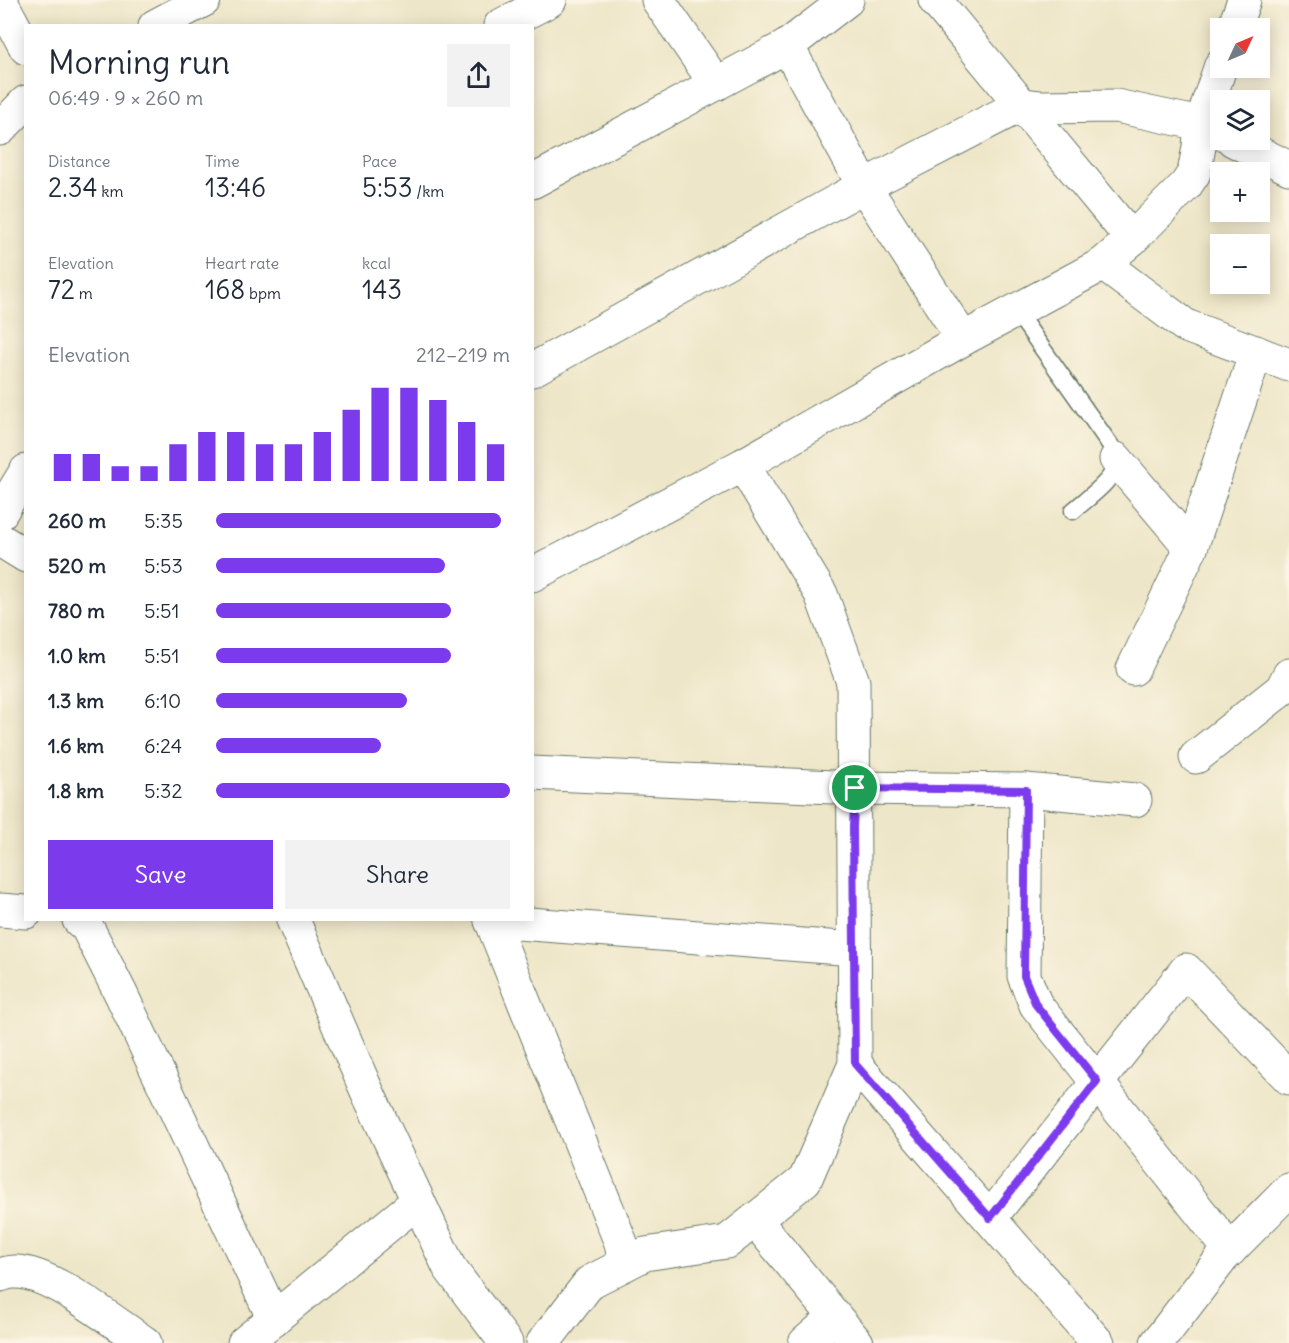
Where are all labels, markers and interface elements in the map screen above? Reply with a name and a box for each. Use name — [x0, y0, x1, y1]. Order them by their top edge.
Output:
north arrow — [1210, 18, 1270, 78]
map controls — [1210, 18, 1270, 294]
text: Morning run — [48, 41, 230, 83]
button: share — [447, 44, 510, 107]
text: 06:49 · 9 × 260 m — [48, 85, 203, 110]
button: layers — [1210, 90, 1270, 150]
text: Distance — [48, 151, 110, 171]
text: Time — [205, 151, 240, 171]
text: Pace — [362, 151, 397, 171]
button: + — [1210, 162, 1270, 222]
text: 2.34 — [48, 171, 97, 204]
text: 13:46 — [205, 171, 266, 204]
text: 5:53 — [362, 171, 413, 204]
text: km — [97, 181, 123, 201]
text: /km — [413, 181, 444, 201]
button: − — [1210, 234, 1270, 294]
text: Elevation — [48, 253, 114, 273]
text: Heart rate — [205, 253, 279, 273]
text: kcal — [362, 253, 391, 273]
text: 72 — [48, 273, 75, 306]
text: 168 — [205, 273, 245, 306]
text: 143 — [362, 273, 402, 306]
text: m — [75, 283, 93, 303]
text: bpm — [245, 283, 281, 303]
text: Elevation — [48, 342, 130, 367]
text: 212–219 m — [416, 342, 510, 367]
text: 260 m — [48, 508, 106, 533]
text: 5:35 — [144, 508, 183, 533]
text: 520 m — [48, 553, 106, 578]
text: 5:53 — [144, 553, 183, 578]
text: 780 m — [48, 598, 105, 623]
text: 5:51 — [144, 598, 179, 623]
text: 1.0 km — [48, 643, 106, 668]
text: 5:51 — [144, 643, 179, 668]
text: 1.3 km — [48, 688, 104, 713]
text: 6:10 — [144, 688, 181, 713]
text: 1.6 km — [48, 733, 104, 758]
text: 6:24 — [144, 733, 182, 758]
pin — [829, 762, 880, 813]
icon: arrive — [838, 771, 871, 804]
text: 1.8 km — [48, 778, 104, 803]
text: 5:32 — [144, 778, 182, 803]
button: Save — [48, 840, 273, 909]
button: Share — [285, 840, 510, 909]

